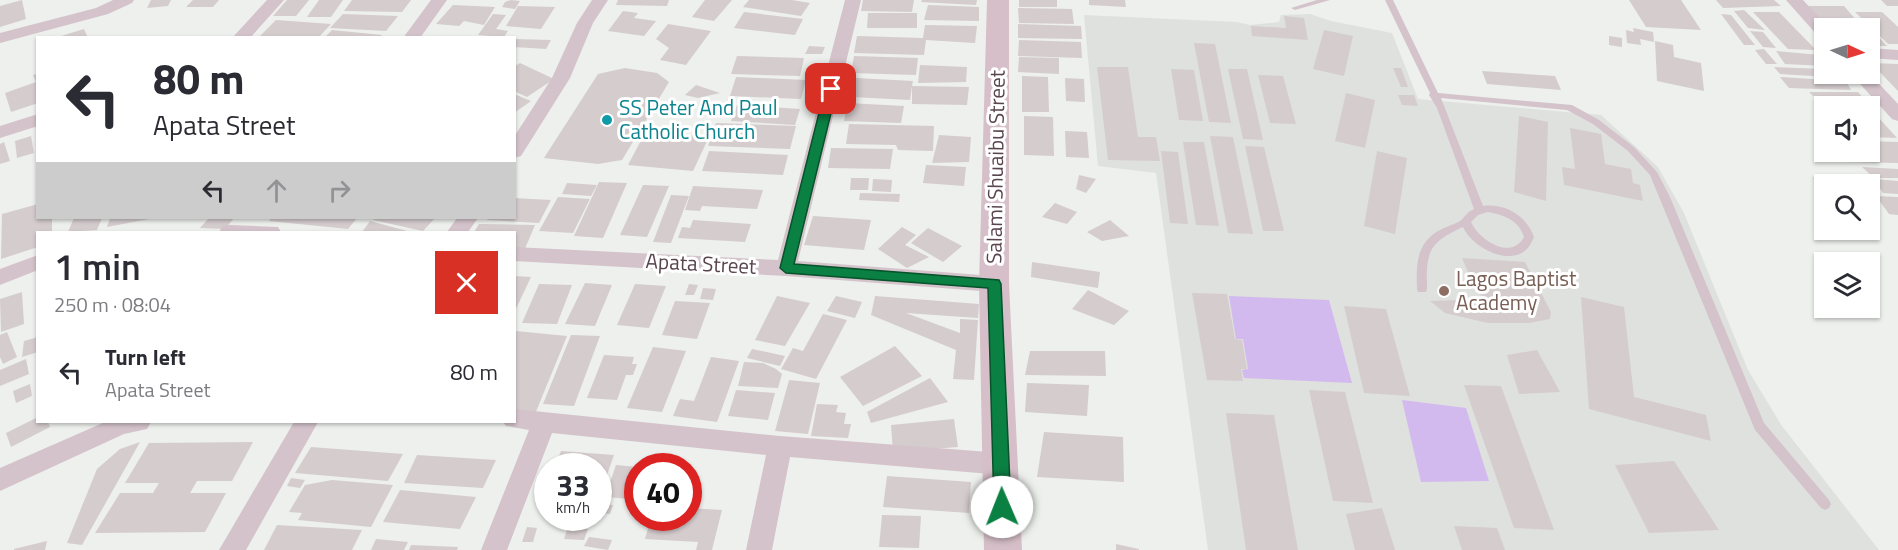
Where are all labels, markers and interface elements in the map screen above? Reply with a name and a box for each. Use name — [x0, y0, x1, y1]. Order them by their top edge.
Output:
north arrow — [1814, 18, 1880, 84]
map controls — [1814, 18, 1880, 318]
text: 80 m — [153, 46, 245, 110]
icon: left — [54, 60, 132, 138]
pin — [805, 63, 856, 114]
street label: Salami Shuaibu Street — [977, 69, 1013, 264]
icon: arrive — [814, 72, 847, 105]
place label: SS Peter And Paul Catholic Church — [619, 91, 778, 147]
button: sound — [1814, 96, 1880, 162]
text: Apata Street — [153, 104, 295, 145]
marker: SS Peter And Paul Catholic Church — [600, 113, 614, 127]
icon: left — [197, 174, 230, 207]
icon: ahead — [260, 174, 293, 207]
icon: right — [323, 174, 356, 207]
button: search — [1814, 174, 1880, 240]
text: 1 min — [54, 239, 141, 294]
street label: Apata Street — [645, 244, 758, 282]
button: close — [435, 251, 498, 314]
button: layers — [1814, 252, 1880, 318]
place label: Lagos Baptist Academy — [1456, 262, 1577, 318]
marker: Lagos Baptist Academy — [1437, 284, 1451, 298]
text: 250 m · 08:04 — [54, 289, 171, 320]
text: Turn left — [105, 340, 186, 374]
text: 80 m — [450, 355, 498, 389]
icon: left — [54, 356, 87, 389]
text: Apata Street — [105, 374, 210, 405]
speed limit sign: 40 — [624, 453, 702, 531]
text: 33 — [556, 462, 590, 508]
position arrow — [970, 475, 1034, 539]
text: km/h — [556, 496, 590, 519]

